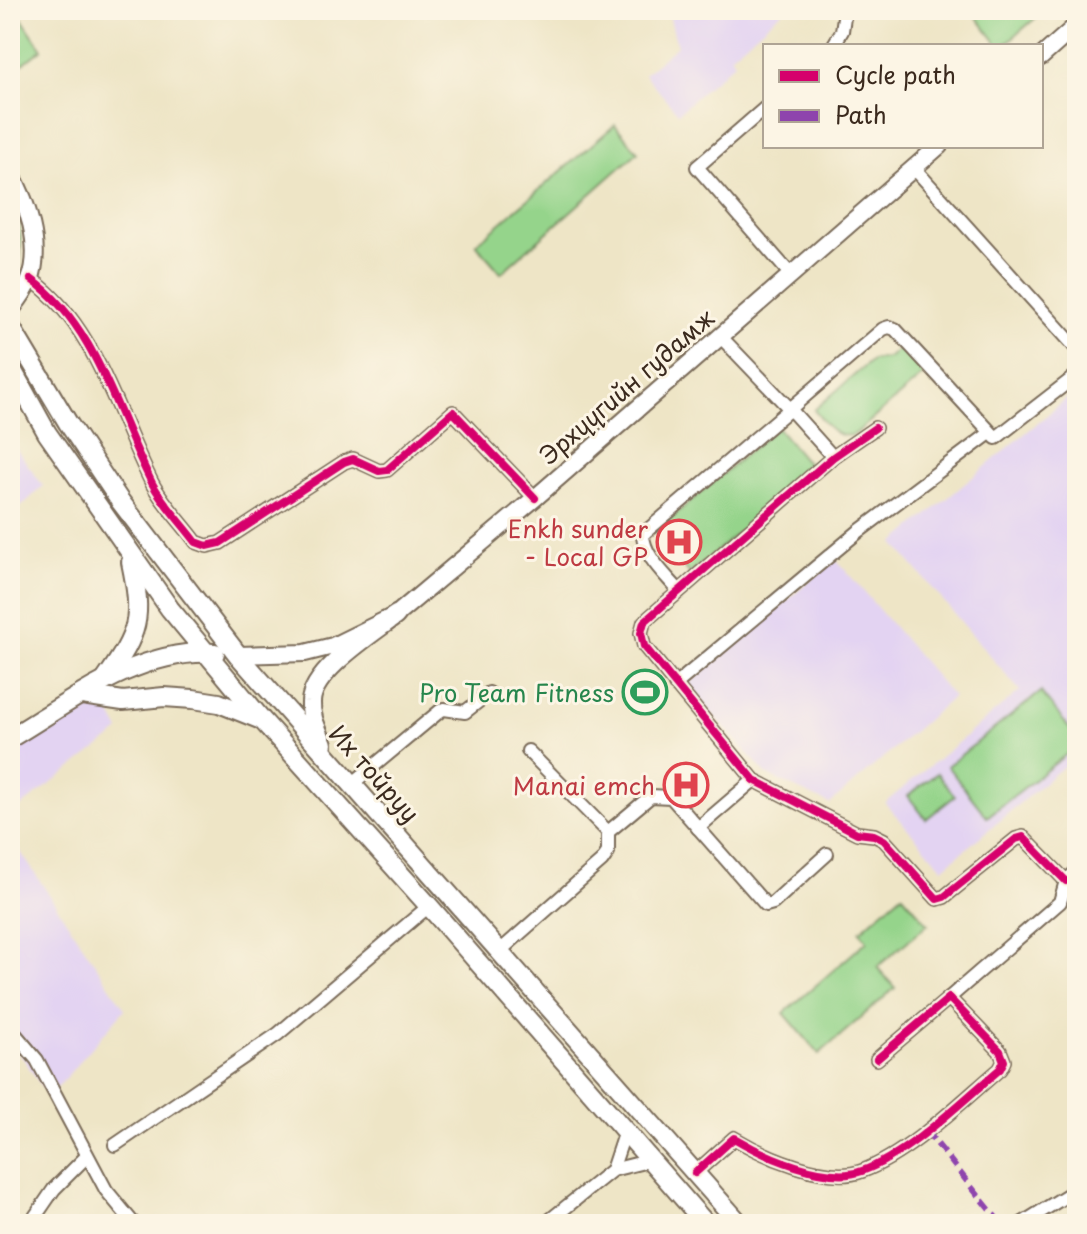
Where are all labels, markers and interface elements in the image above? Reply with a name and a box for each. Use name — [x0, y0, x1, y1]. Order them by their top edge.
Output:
legend — [763, 44, 1043, 148]
text: Cycle path — [835, 56, 956, 92]
text: Path — [835, 96, 887, 132]
street label: Эрхүүгийн гудамж — [531, 300, 722, 472]
place label: Enkh sunder - Local GP — [508, 510, 648, 574]
hospital icon: Enkh sunder - Local GP — [655, 518, 703, 566]
sports icon: Pro Team Fitness — [621, 668, 669, 716]
place label: Pro Team Fitness — [419, 674, 614, 710]
street label: Их тойруу — [321, 716, 429, 830]
hospital icon: Manai emch — [662, 761, 710, 809]
place label: Manai emch — [513, 767, 655, 803]

